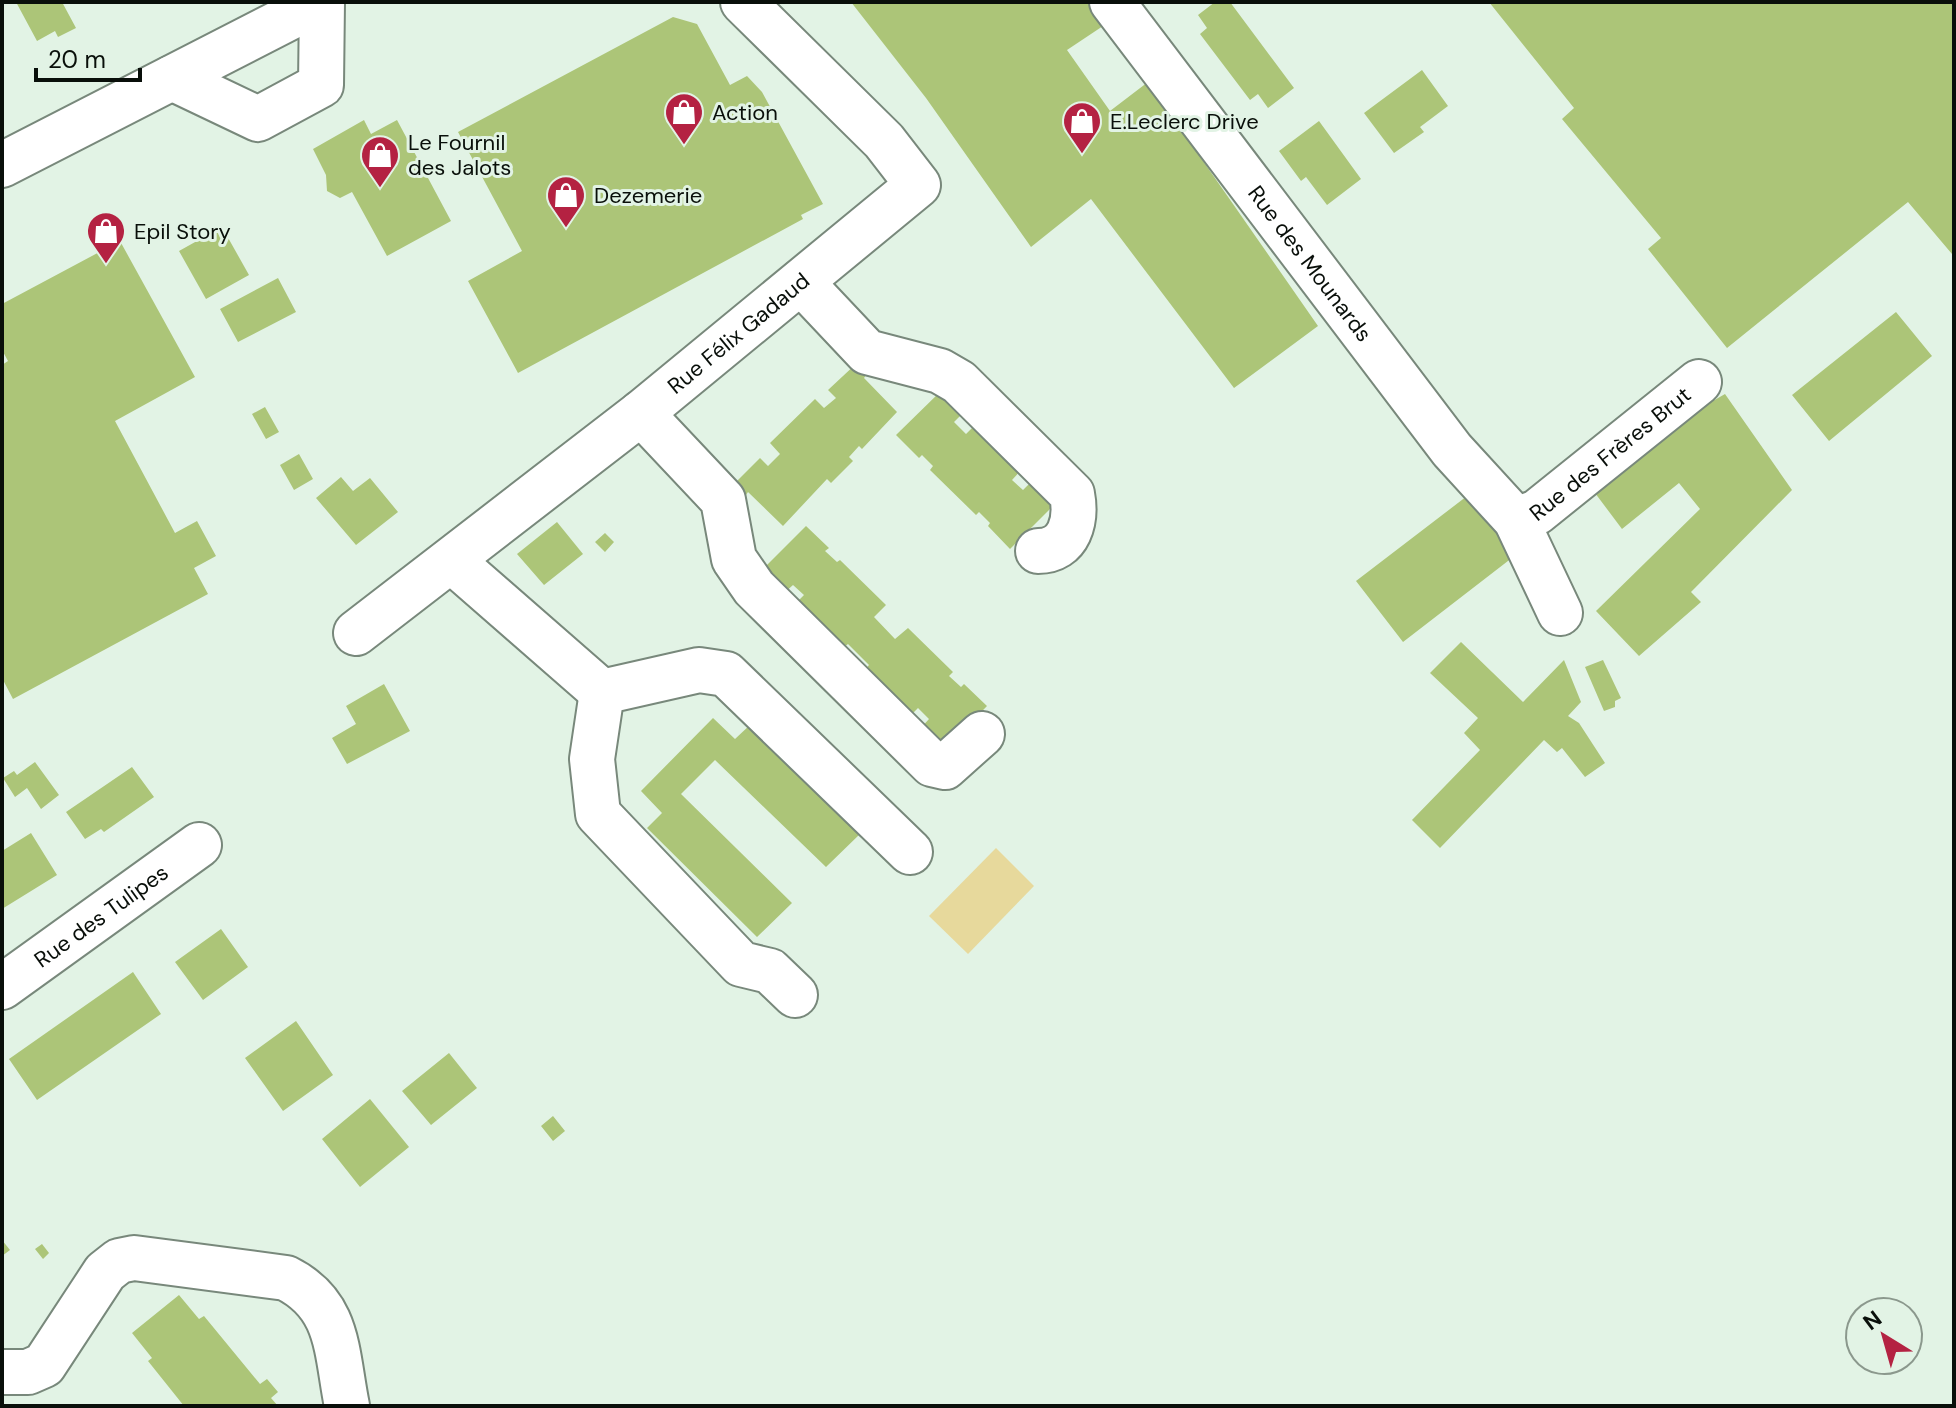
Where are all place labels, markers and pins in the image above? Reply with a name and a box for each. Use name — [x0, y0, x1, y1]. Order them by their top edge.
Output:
shop icon: Action — [663, 91, 705, 146]
place label: Action — [712, 98, 778, 127]
shop icon: E.Leclerc Drive — [1061, 100, 1103, 155]
place label: E.Leclerc Drive — [1110, 107, 1259, 136]
place label: Le Fournil des Jalots — [408, 128, 511, 182]
shop icon: Le Fournil des Jalots — [359, 134, 401, 189]
shop icon: Dezemerie — [545, 174, 587, 229]
place label: Dezemerie — [594, 181, 702, 210]
shop icon: Epil Story — [85, 210, 127, 265]
place label: Epil Story — [134, 217, 231, 246]

